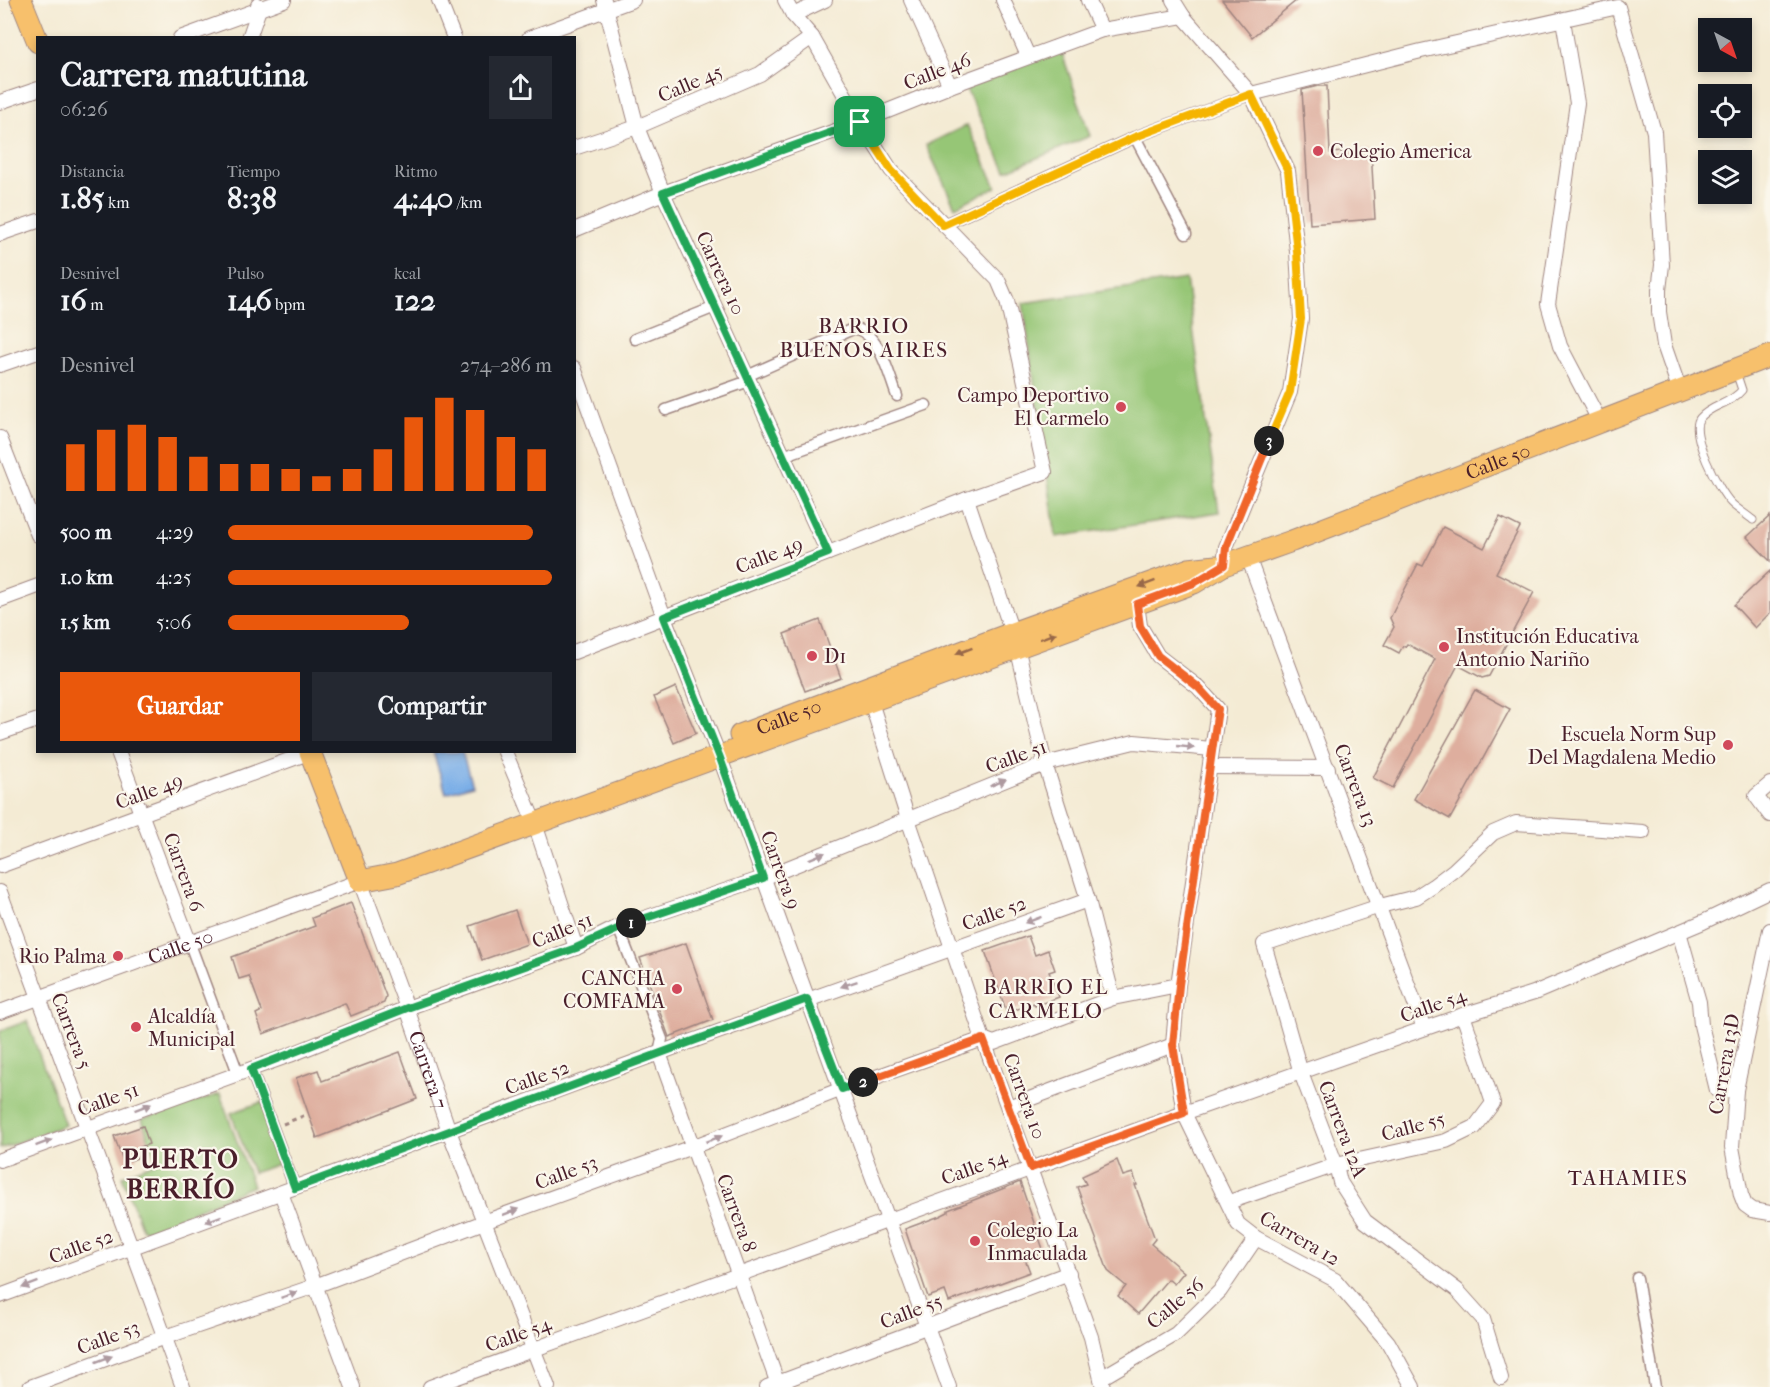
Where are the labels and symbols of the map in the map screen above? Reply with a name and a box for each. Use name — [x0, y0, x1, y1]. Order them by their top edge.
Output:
north arrow — [1698, 18, 1752, 72]
street label: Calle 46 — [900, 48, 974, 95]
street label: Calle 45 — [655, 60, 726, 107]
pin — [834, 96, 885, 147]
place label: Colegio America — [1330, 140, 1472, 163]
marker: Colegio America — [1311, 144, 1325, 158]
street label: Carrera 10 — [691, 228, 750, 319]
district label: BARRIO BUENOS AIRES — [780, 314, 948, 362]
place label: Campo Deportivo El Carmelo — [957, 384, 1109, 430]
marker: Campo Deportivo El Carmelo — [1114, 400, 1128, 414]
pin: 3 — [1254, 426, 1284, 456]
street label: Calle 50 — [1462, 439, 1534, 485]
street label: Calle 49 — [732, 532, 806, 579]
one-way arrow — [1138, 580, 1156, 589]
place label: Institución Educativa Antonio Nariño — [1455, 625, 1639, 671]
one-way arrow — [1039, 631, 1057, 641]
marker: Institución Educativa Antonio Nariño — [1437, 640, 1451, 654]
place label: D1 — [824, 645, 846, 668]
one-way arrow — [955, 646, 973, 656]
marker: D1 — [805, 649, 819, 663]
street label: Calle 50 — [753, 695, 824, 740]
place label: Escuela Norm Sup Del Magdalena Medio — [1528, 723, 1716, 769]
street label: Calle 51 — [982, 735, 1050, 778]
marker: Escuela Norm Sup Del Magdalena Medio — [1721, 738, 1735, 752]
street label: Carrera 13 — [1329, 740, 1382, 830]
one-way arrow — [1177, 742, 1196, 752]
street label: Calle 49 — [112, 769, 186, 814]
one-way arrow — [989, 778, 1007, 787]
street label: Carrera 9 — [756, 828, 805, 913]
street label: Carrera 6 — [159, 830, 208, 915]
one-way arrow — [808, 851, 826, 860]
street label: Calle 52 — [959, 891, 1029, 936]
street label: Calle 51 — [528, 908, 596, 953]
pin: 1 — [616, 908, 646, 938]
one-way arrow — [1024, 915, 1042, 925]
street label: Calle 50 — [145, 924, 216, 969]
place label: Rio Palma — [19, 945, 107, 968]
marker: Rio Palma — [111, 949, 125, 963]
place label: CANCHA COMFAMA — [563, 967, 666, 1013]
district label: BARRIO EL CARMELO — [983, 975, 1109, 1023]
one-way arrow — [840, 980, 858, 990]
marker: CANCHA COMFAMA — [670, 982, 684, 996]
street label: Calle 54 — [1397, 983, 1470, 1027]
street label: Carrera 5 — [46, 990, 97, 1073]
place label: Alcaldía Municipal — [147, 1005, 236, 1051]
street label: Carrera 13D — [1704, 1012, 1745, 1116]
marker: Alcaldía Municipal — [129, 1020, 143, 1034]
street label: Carrera 7 — [404, 1028, 452, 1113]
street label: Carrera 10 — [998, 1050, 1051, 1142]
street label: Calle 52 — [502, 1055, 572, 1100]
pin: 2 — [848, 1067, 878, 1097]
street label: Carrera 12A — [1314, 1077, 1372, 1182]
street label: Calle 51 — [74, 1078, 142, 1121]
one-way arrow — [134, 1102, 152, 1112]
street label: Calle 55 — [1379, 1107, 1447, 1146]
one-way arrow — [705, 1133, 723, 1143]
one-way arrow — [35, 1138, 53, 1148]
district label: PUERTO BERRÍO — [123, 1144, 239, 1205]
street label: Calle 54 — [938, 1145, 1011, 1190]
street label: Calle 53 — [532, 1151, 600, 1194]
district label: TAHAMIES — [1568, 1166, 1688, 1190]
street label: Carrera 8 — [712, 1171, 761, 1255]
street label: Carrera 12 — [1255, 1206, 1344, 1271]
one-way arrow — [502, 1207, 520, 1217]
one-way arrow — [204, 1214, 222, 1224]
place label: Colegio La Inmaculada — [987, 1219, 1088, 1265]
street label: Calle 52 — [46, 1224, 116, 1269]
marker: Colegio La Inmaculada — [968, 1234, 982, 1248]
street label: Calle 56 — [1142, 1273, 1209, 1334]
one-way arrow — [21, 1281, 39, 1291]
street label: Calle 55 — [877, 1289, 946, 1334]
one-way arrow — [280, 1290, 298, 1299]
street label: Calle 54 — [482, 1312, 555, 1357]
street label: Calle 53 — [74, 1316, 142, 1359]
one-way arrow — [96, 1354, 114, 1364]

